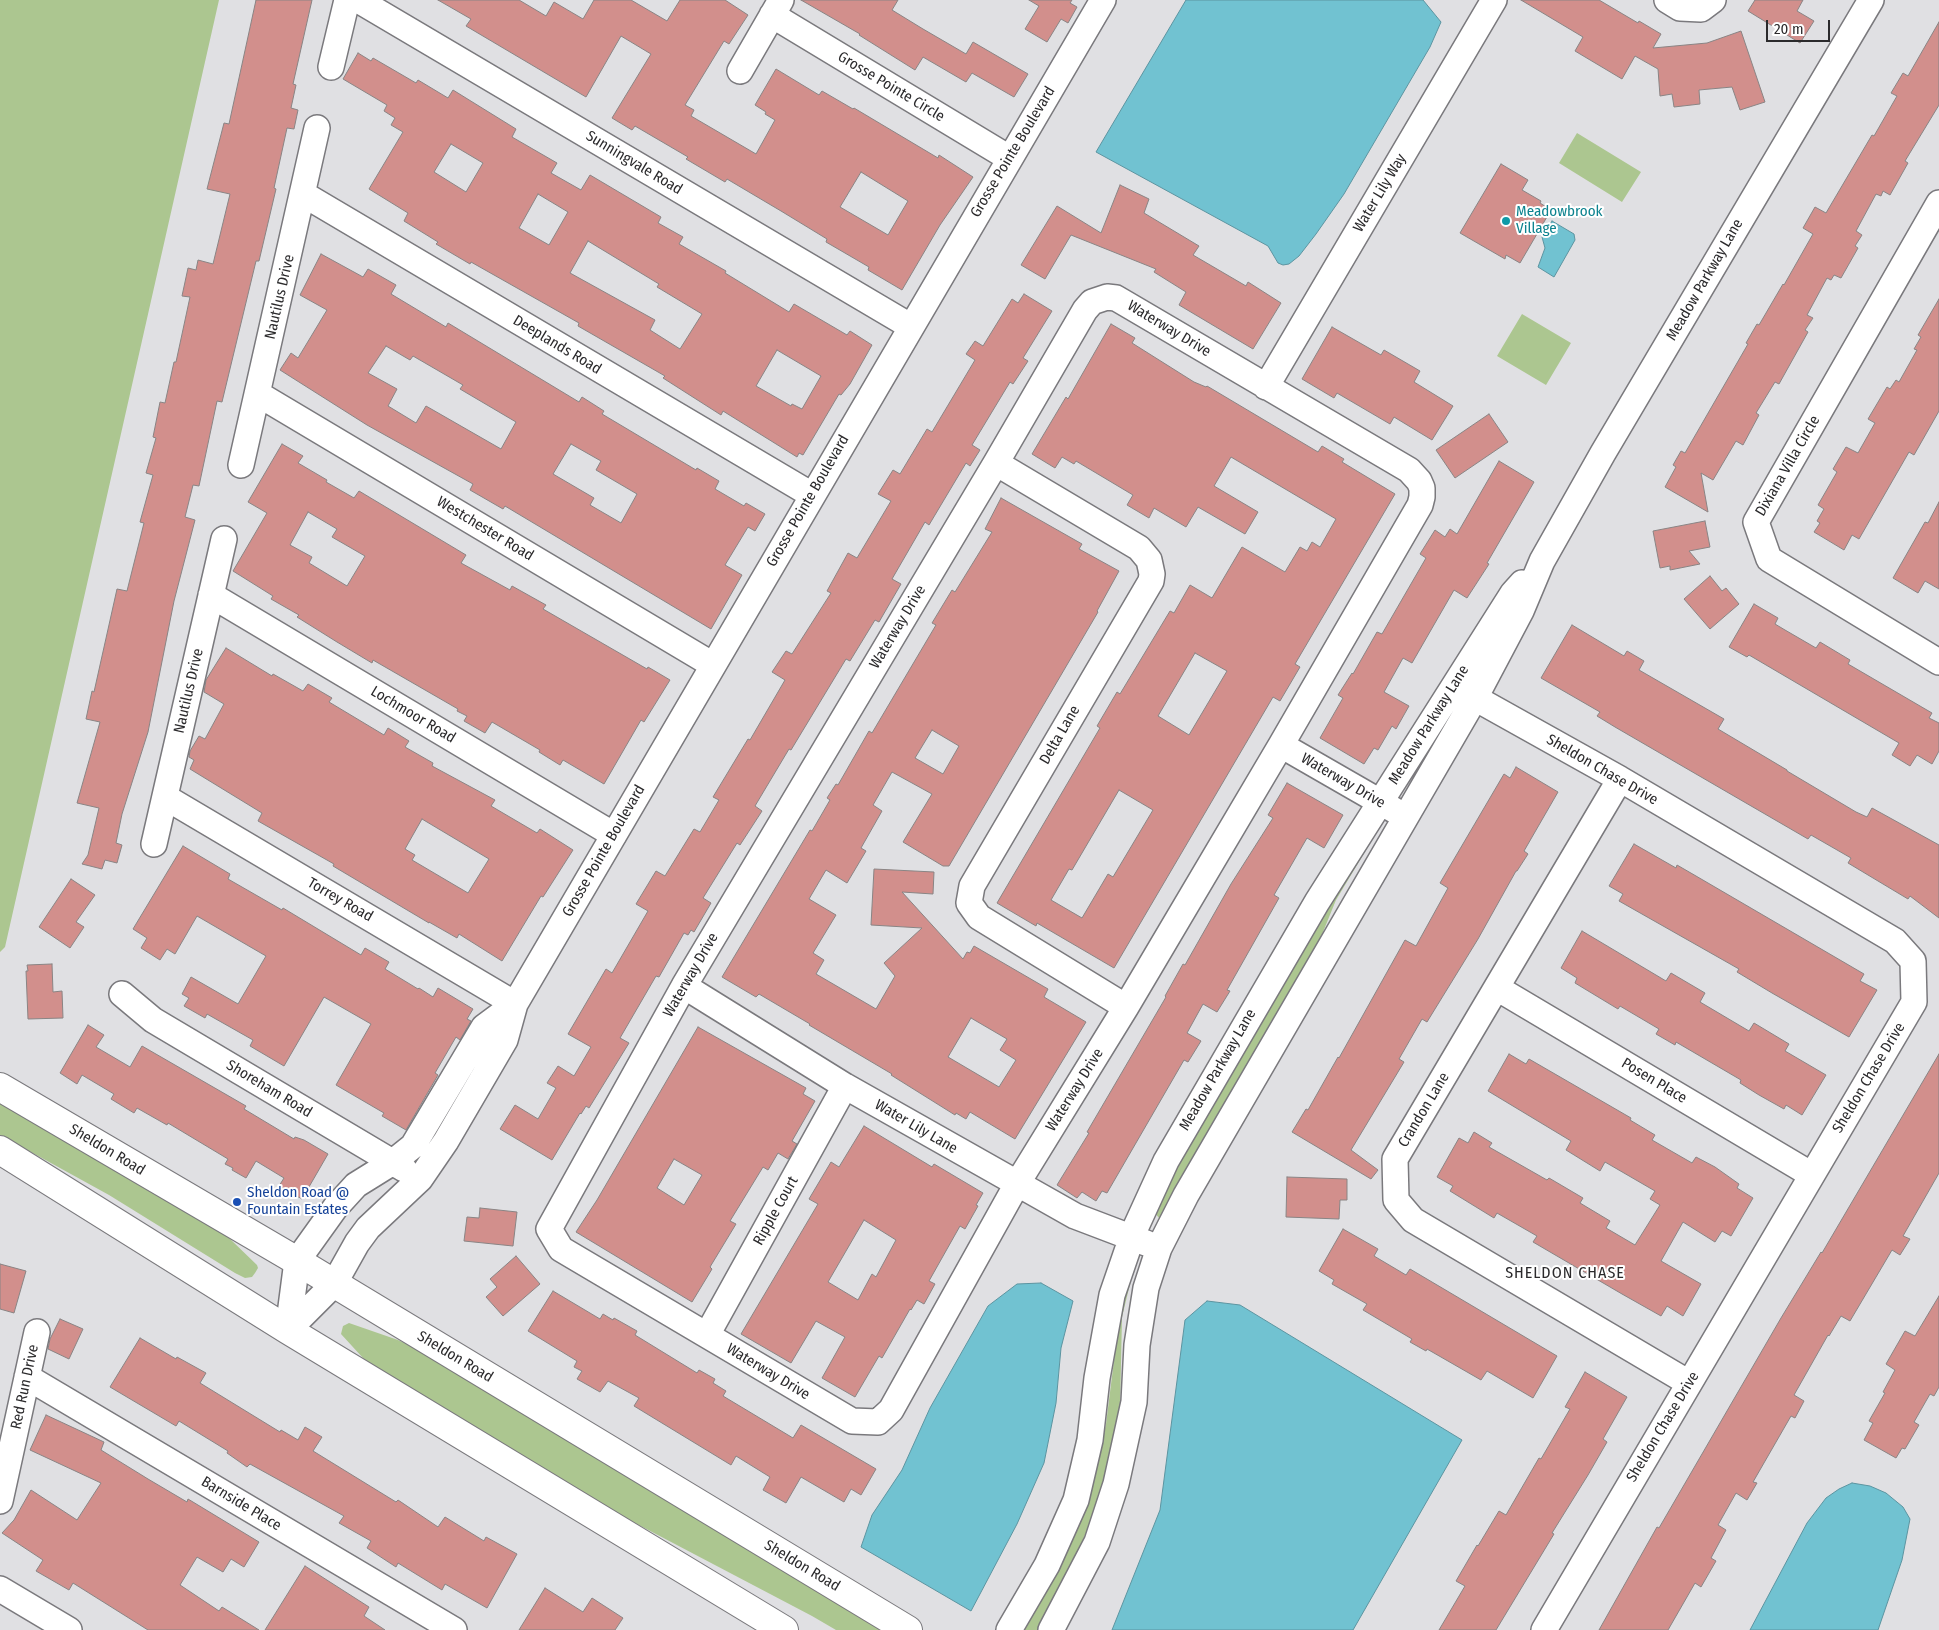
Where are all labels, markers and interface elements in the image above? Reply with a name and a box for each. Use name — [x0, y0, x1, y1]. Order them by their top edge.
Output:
scale bar — [1769, 10, 1833, 42]
text: 20 m — [1774, 20, 1804, 38]
street label: Grosse Pointe Circle — [834, 48, 948, 126]
street label: Grosse Pointe Boulevard — [967, 83, 1059, 221]
street label: Sunningvale Road — [582, 127, 686, 199]
street label: Water Lily Way — [1350, 151, 1410, 235]
place label: Meadowbrook Village — [1516, 203, 1603, 238]
marker: Meadowbrook Village — [1500, 215, 1512, 227]
street label: Meadow Parkway Lane — [1663, 216, 1747, 344]
street label: Nautilus Drive — [262, 253, 298, 341]
street label: Waterway Drive — [1124, 297, 1214, 361]
street label: Deeplands Road — [510, 312, 604, 378]
street label: Dixiana Villa Circle — [1752, 413, 1824, 519]
street label: Grosse Pointe Boulevard — [763, 432, 853, 570]
street label: Westchester Road — [433, 493, 537, 565]
street label: Waterway Drive — [866, 582, 930, 672]
street label: Nautilus Drive — [171, 647, 207, 735]
street label: Meadow Parkway Lane — [1385, 662, 1473, 788]
street label: Lochmoor Road — [367, 683, 459, 747]
street label: Delta Lane — [1036, 702, 1084, 768]
street label: Sheldon Chase Drive — [1543, 731, 1661, 809]
street label: Waterway Drive — [1298, 750, 1388, 812]
street label: Grosse Pointe Boulevard — [559, 782, 649, 920]
street label: Torrey Road — [304, 874, 376, 926]
street label: Waterway Drive — [660, 930, 722, 1020]
street label: Meadow Parkway Lane — [1176, 1006, 1260, 1134]
street label: Sheldon Chase Drive — [1829, 1019, 1909, 1137]
street label: Waterway Drive — [1042, 1045, 1108, 1135]
street label: Posen Place — [1618, 1054, 1690, 1108]
street label: Shoreham Road — [223, 1056, 315, 1122]
street label: Crandon Lane — [1395, 1069, 1453, 1151]
street label: Water Lily Lane — [871, 1096, 961, 1158]
street label: Sheldon Road — [66, 1120, 148, 1180]
street label: Ripple Court — [750, 1173, 802, 1249]
place label: Sheldon Road @ Fountain Estates — [247, 1184, 349, 1219]
marker: Sheldon Road @ Fountain Estates — [231, 1196, 243, 1208]
district label: SHELDON CHASE — [1504, 1264, 1626, 1284]
street label: Sheldon Road — [414, 1327, 496, 1387]
street label: Waterway Drive — [723, 1340, 813, 1404]
street label: Red Run Drive — [7, 1343, 43, 1431]
street label: Sheldon Chase Drive — [1623, 1368, 1703, 1486]
street label: Barnside Place — [198, 1473, 284, 1535]
street label: Sheldon Road — [761, 1536, 843, 1596]

